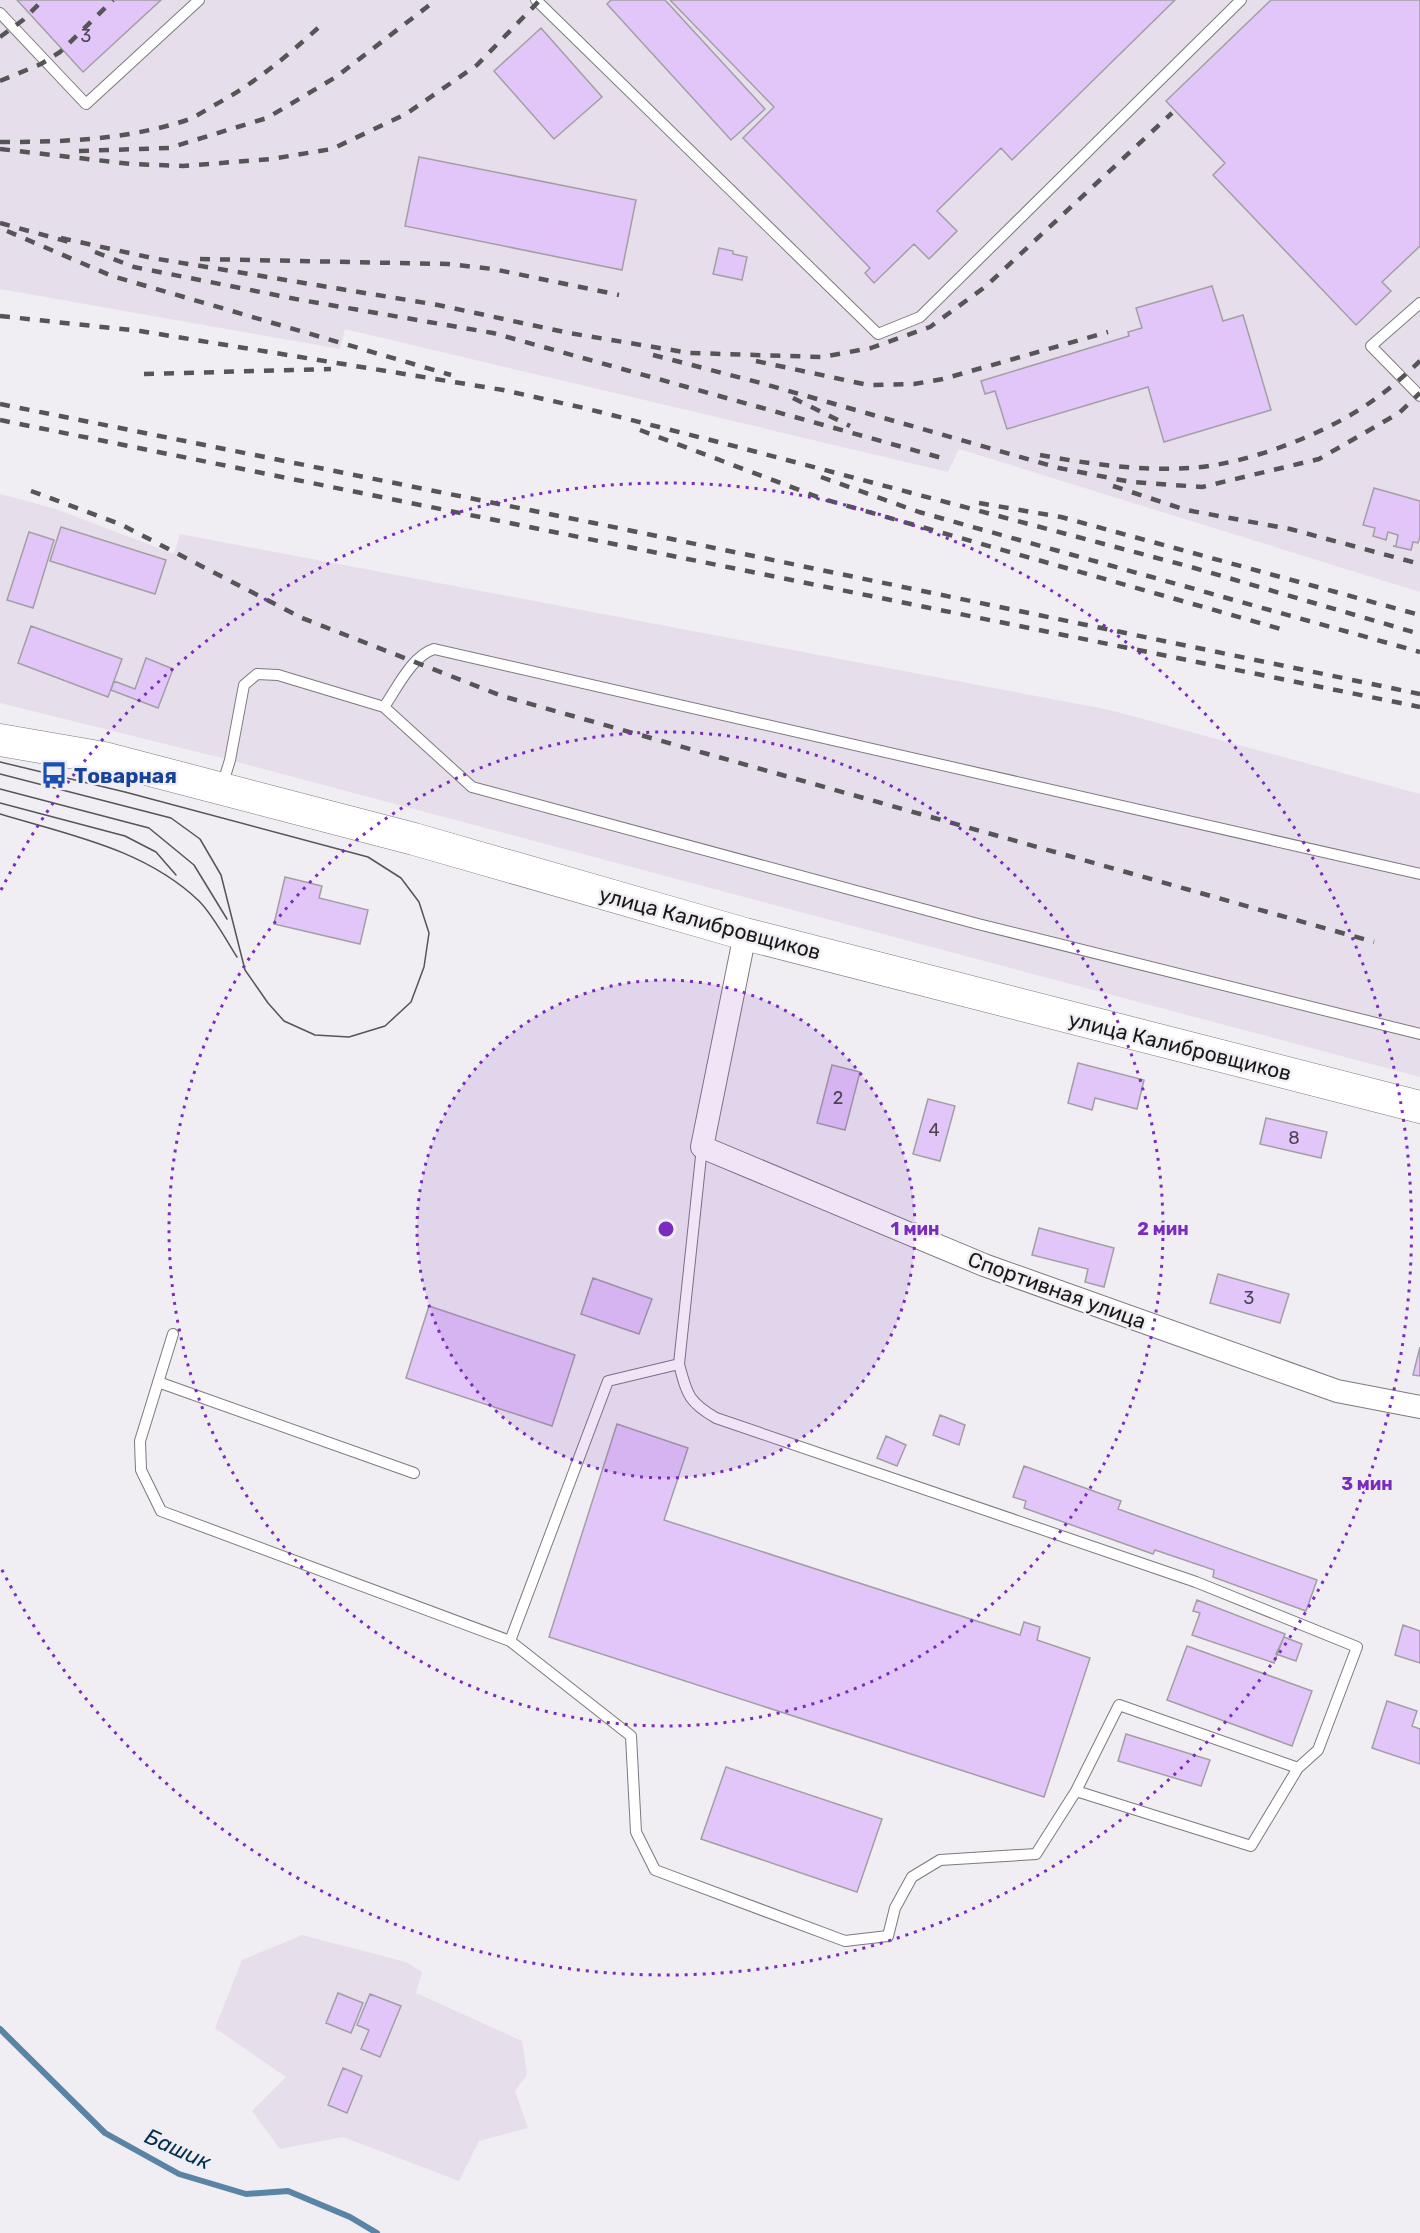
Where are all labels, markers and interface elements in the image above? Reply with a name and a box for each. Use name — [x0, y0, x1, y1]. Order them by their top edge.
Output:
house number: 3 — [81, 25, 91, 47]
bus stop icon: Товарная — [39, 760, 69, 790]
place label: Товарная — [74, 763, 177, 788]
street label: улица Калибровщиков — [596, 881, 824, 965]
street label: улица Калибровщиков — [1066, 1006, 1294, 1086]
house number: 2 — [833, 1087, 843, 1109]
house number: 4 — [928, 1119, 940, 1141]
house number: 8 — [1288, 1127, 1300, 1149]
text: 1 мин — [891, 1218, 939, 1240]
text: 2 мин — [1137, 1218, 1189, 1240]
centre of rings — [656, 1219, 676, 1239]
street label: Спортивная улица — [965, 1246, 1149, 1334]
house number: 3 — [1244, 1287, 1254, 1309]
text: 3 мин — [1341, 1473, 1393, 1495]
water label: Башик — [141, 2123, 215, 2176]

